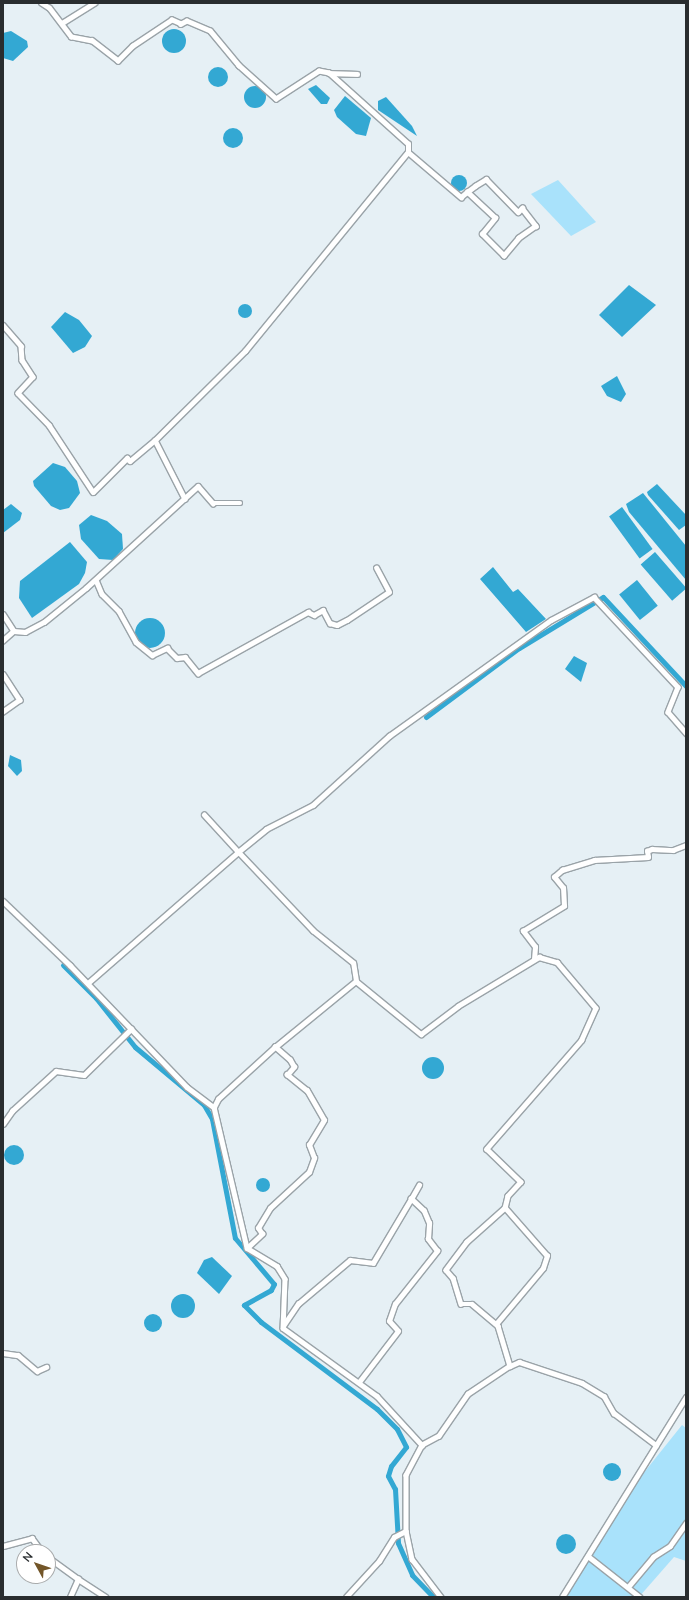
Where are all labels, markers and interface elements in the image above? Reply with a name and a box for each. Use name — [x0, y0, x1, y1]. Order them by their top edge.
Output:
north arrow — [16, 1544, 56, 1584]
text: N — [19, 1549, 35, 1564]

